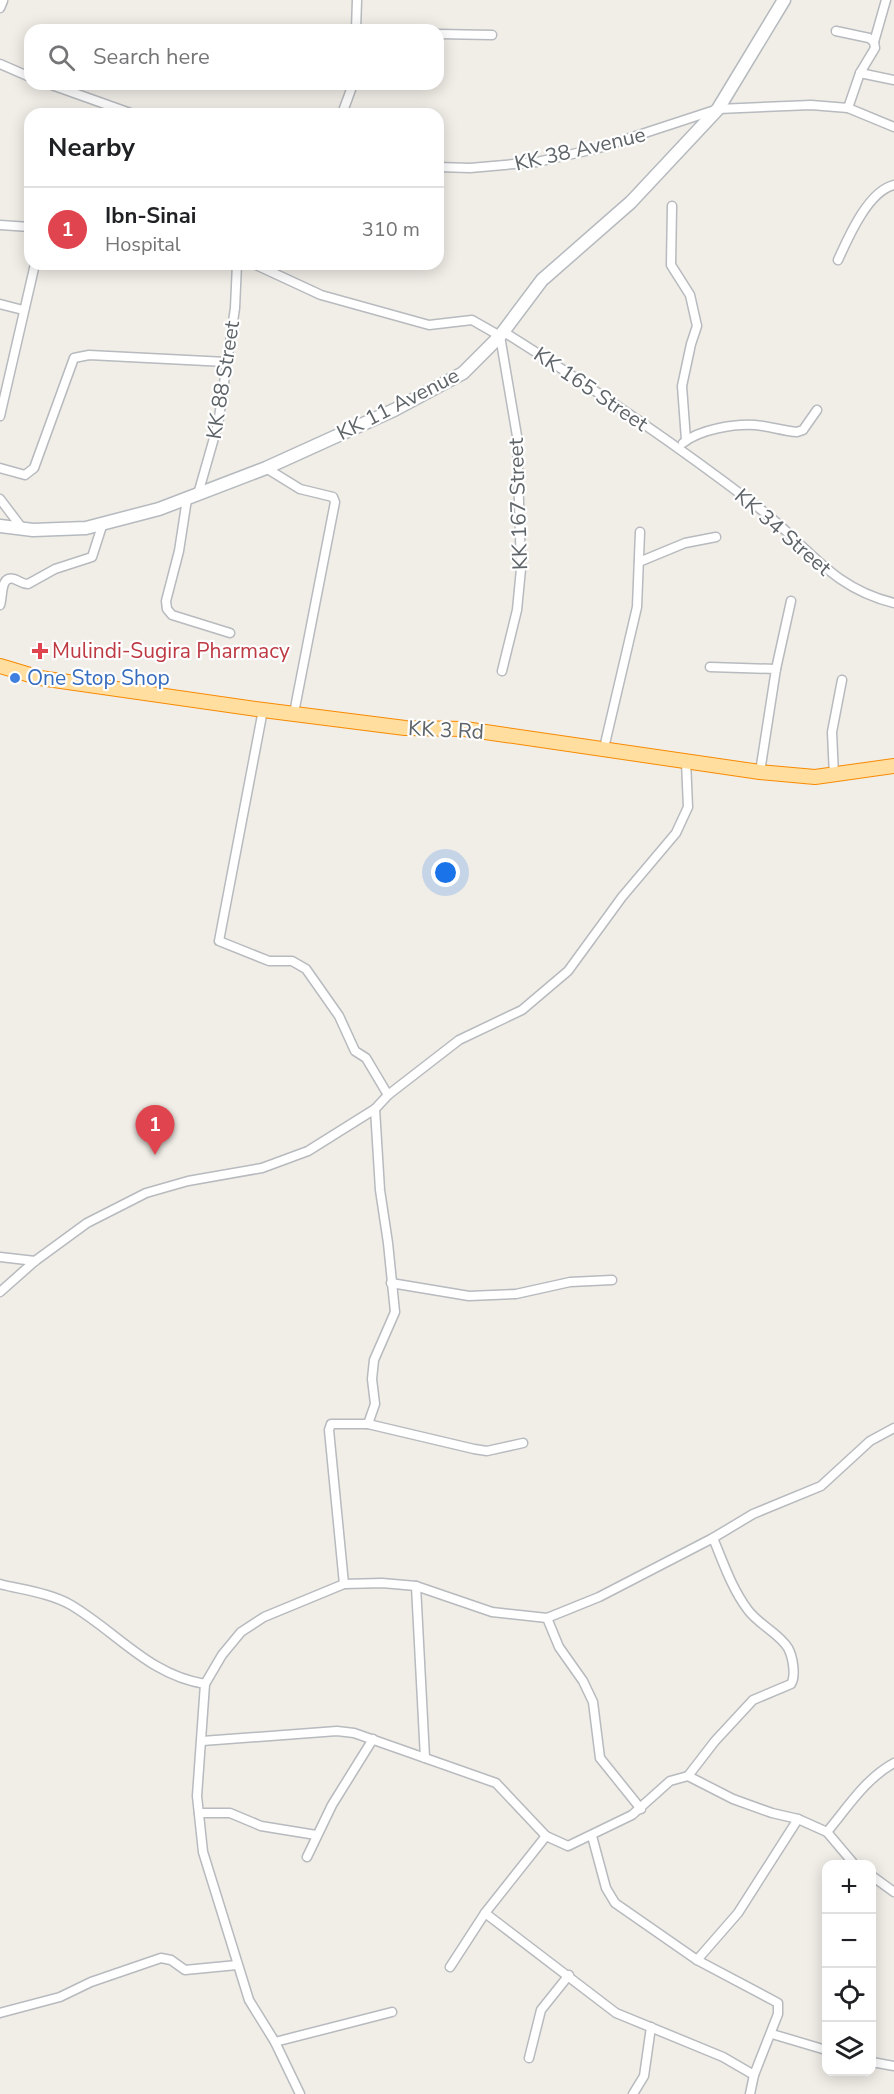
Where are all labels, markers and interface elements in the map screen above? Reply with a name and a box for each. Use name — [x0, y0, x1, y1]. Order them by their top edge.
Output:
search box — [24, 24, 444, 90]
icon: search — [45, 41, 78, 74]
text: Search here — [93, 42, 210, 72]
street label: KK 38 Avenue — [512, 120, 648, 178]
text: Nearby — [48, 130, 135, 165]
text: Ibn-Sinai — [105, 201, 196, 231]
text: 1 — [62, 216, 74, 243]
text: 310 m — [362, 216, 420, 243]
text: Hospital — [105, 231, 181, 258]
street label: KK 88 Street — [200, 318, 246, 441]
street label: KK 165 Street — [528, 340, 654, 438]
street label: KK 11 Avenue — [332, 361, 464, 447]
street label: KK 167 Street — [502, 437, 534, 571]
street label: KK 34 Street — [729, 482, 838, 582]
place label: Mulindi-Sugira Pharmacy — [52, 637, 290, 665]
marker: Mulindi-Sugira Pharmacy — [33, 644, 47, 658]
place label: One Stop Shop — [27, 664, 170, 692]
marker: One Stop Shop — [8, 671, 22, 685]
street label: KK 3 Rd — [407, 714, 485, 746]
your location — [431, 858, 460, 887]
pin: 1 — [136, 1106, 174, 1155]
map controls — [822, 1860, 876, 2076]
button: + — [822, 1860, 876, 1914]
button: − — [822, 1914, 876, 1968]
button: locate — [822, 1968, 876, 2022]
button: layers — [822, 2022, 876, 2076]

